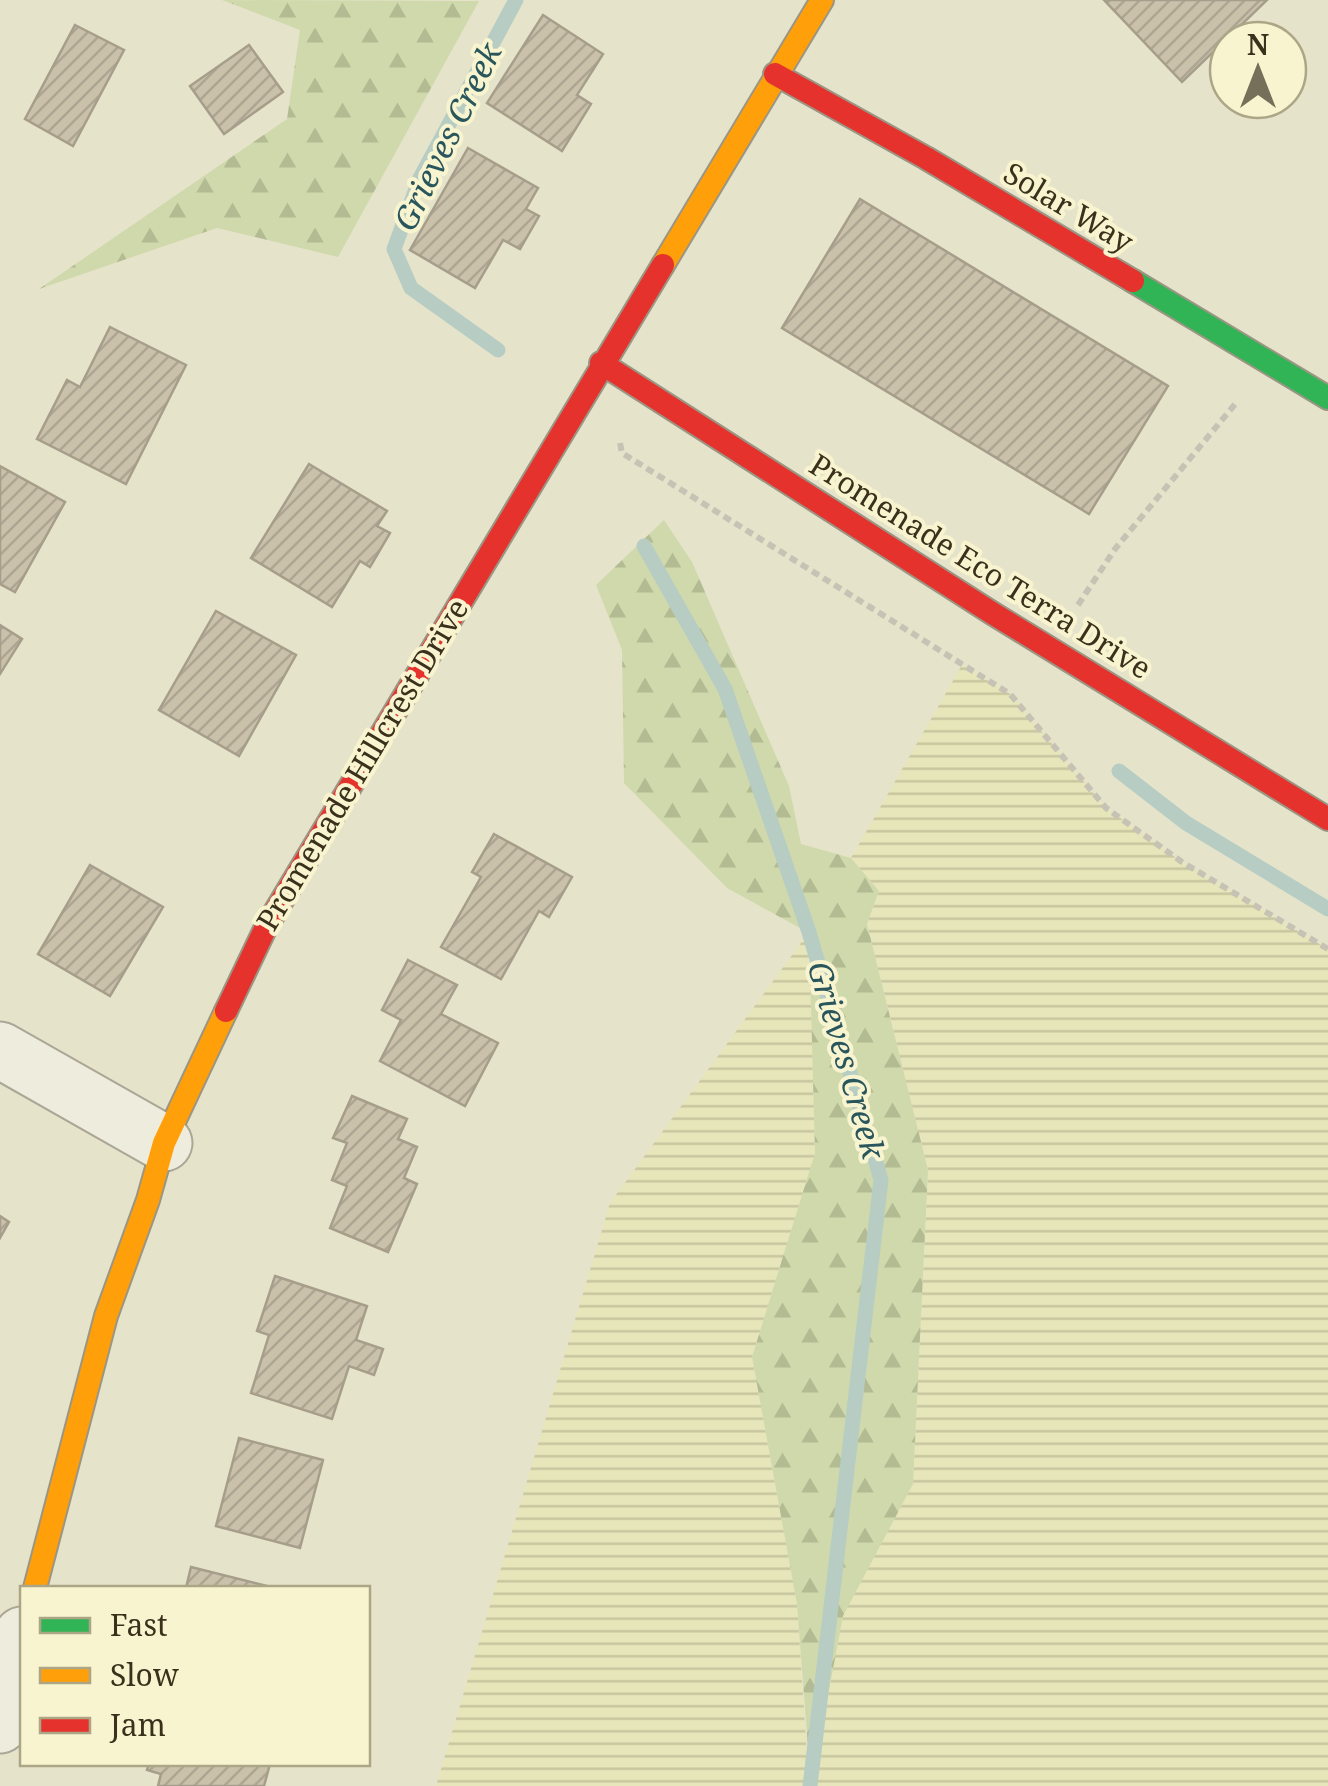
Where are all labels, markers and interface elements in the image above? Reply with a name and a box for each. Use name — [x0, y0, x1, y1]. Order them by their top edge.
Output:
north arrow — [1208, 20, 1308, 120]
text: N — [1247, 25, 1269, 63]
water label: Grieves Creek — [383, 34, 511, 237]
street label: Solar Way — [996, 152, 1141, 261]
street label: Promenade Eco Terra Drive — [802, 444, 1159, 688]
street label: Promenade Hillcrest Drive — [246, 591, 477, 938]
water label: Grieves Creek — [799, 956, 897, 1165]
legend — [20, 1586, 370, 1766]
text: Fast — [110, 1604, 167, 1645]
text: Slow — [110, 1654, 179, 1695]
text: Jam — [109, 1704, 166, 1745]

